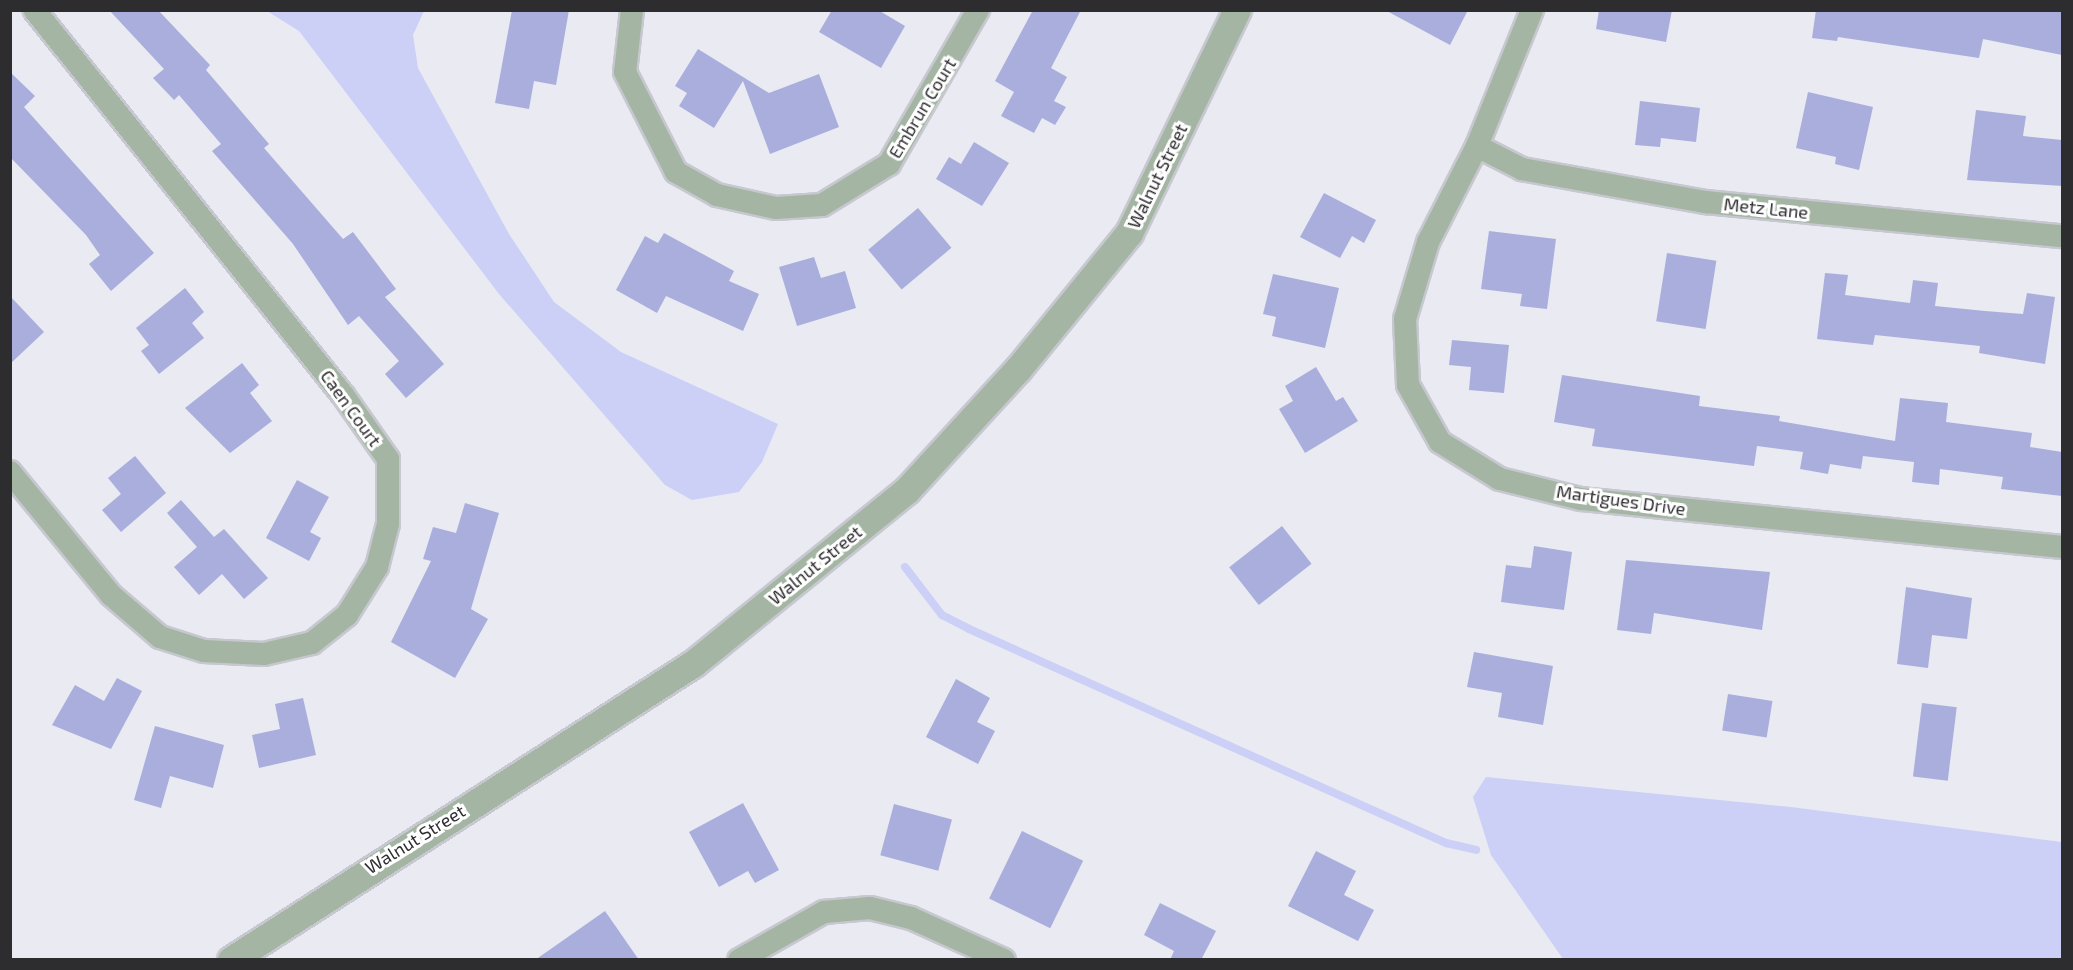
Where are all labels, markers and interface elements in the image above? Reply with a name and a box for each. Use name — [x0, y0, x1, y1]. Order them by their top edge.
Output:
street label: Embrun Court — [884, 54, 960, 162]
street label: Walnut Street — [1122, 120, 1192, 232]
street label: Metz Lane — [1723, 193, 1809, 223]
street label: Caen Court — [316, 366, 386, 450]
street label: Martigues Drive — [1555, 480, 1687, 520]
street label: Walnut Street — [764, 521, 866, 609]
street label: Walnut Street — [361, 800, 469, 878]

